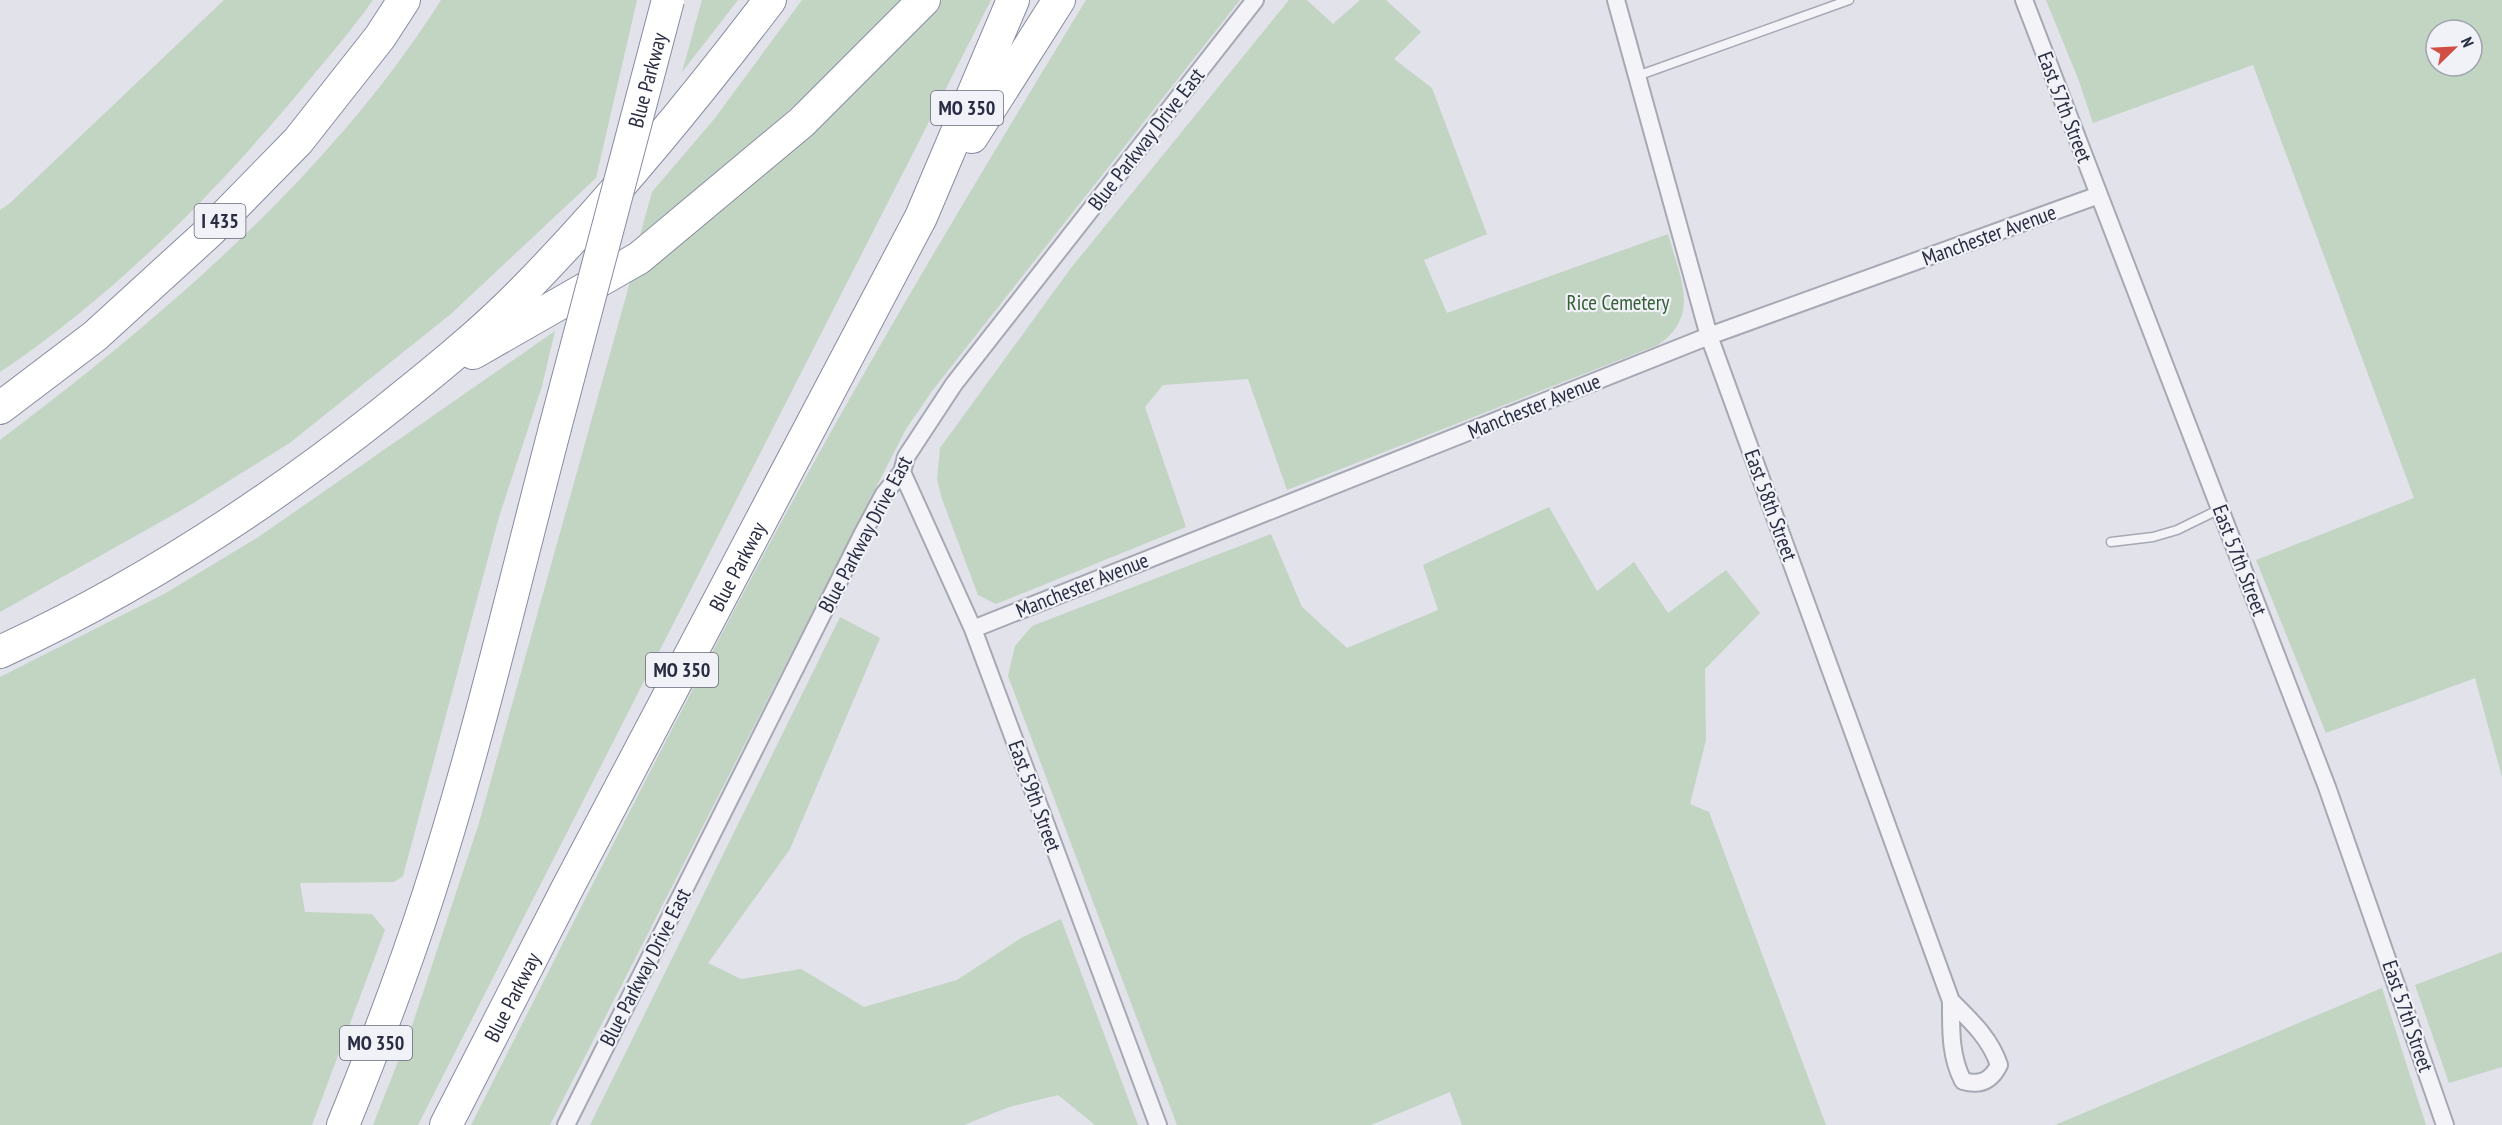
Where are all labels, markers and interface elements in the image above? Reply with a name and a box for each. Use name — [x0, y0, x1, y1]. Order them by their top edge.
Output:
north arrow — [2424, 18, 2484, 78]
street label: Blue Parkway — [621, 29, 672, 130]
text: N — [2457, 34, 2479, 50]
street label: East 57th Street — [2032, 48, 2099, 166]
street label: Blue Parkway Drive East — [1082, 62, 1210, 216]
road number: MO 350 — [931, 91, 1003, 125]
street label: Manchester Avenue — [1918, 198, 2060, 272]
road number: I 435 — [194, 204, 246, 238]
park label: Rice Cemetery — [1567, 289, 1670, 316]
street label: Manchester Avenue — [1464, 367, 1604, 445]
street label: East 58th Street — [1738, 446, 1804, 565]
street label: Blue Parkway Drive East — [812, 451, 918, 617]
street label: East 57th Street — [2207, 501, 2274, 619]
street label: Blue Parkway — [702, 517, 772, 615]
street label: Manchester Avenue — [1012, 546, 1152, 624]
road number: MO 350 — [646, 653, 718, 687]
street label: East 59th Street — [1002, 737, 1068, 856]
street label: Blue Parkway Drive East — [594, 883, 697, 1050]
street label: Blue Parkway — [478, 947, 546, 1046]
street label: East 57th Street — [2376, 957, 2440, 1076]
road number: MO 350 — [340, 1026, 412, 1060]

